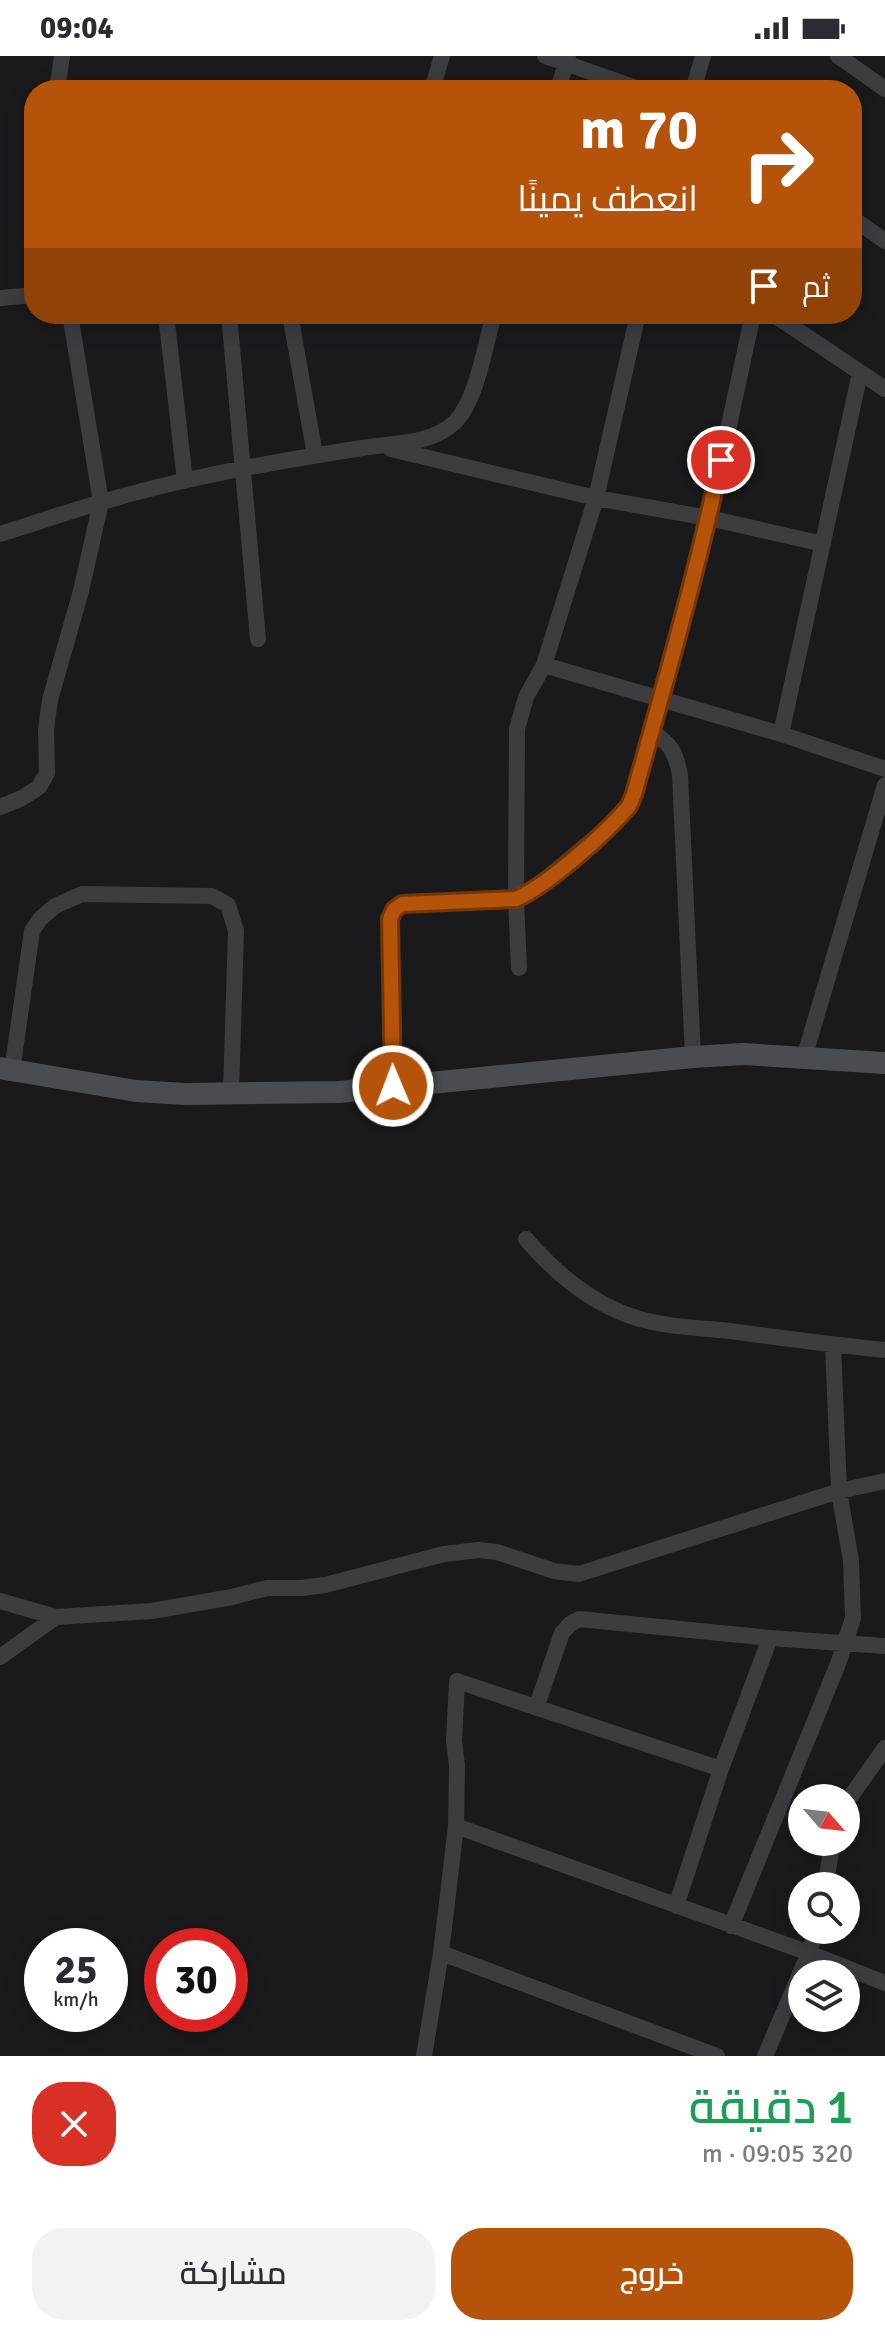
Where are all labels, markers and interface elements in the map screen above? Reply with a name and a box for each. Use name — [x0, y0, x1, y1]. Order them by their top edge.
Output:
text: 09:04 — [40, 10, 114, 47]
text: 70 m — [580, 95, 698, 164]
icon: right — [726, 112, 830, 216]
text: انعطف يمينًا — [517, 177, 698, 222]
icon: arrive — [742, 264, 786, 308]
text: ثم — [802, 269, 830, 306]
pin — [687, 426, 755, 494]
icon: arrive — [699, 438, 743, 482]
position arrow — [351, 1044, 435, 1128]
north arrow — [788, 1784, 860, 1856]
map controls — [788, 1784, 860, 2032]
button: search — [788, 1872, 860, 1944]
speed limit sign: 30 — [144, 1928, 248, 2032]
text: 25 — [54, 1945, 98, 1995]
button: layers — [788, 1960, 860, 2032]
text: km/h — [53, 1987, 99, 2012]
text: 1 دقيقة — [689, 2078, 853, 2137]
button: close — [32, 2082, 116, 2166]
text: 320 m · 09:05 — [702, 2138, 853, 2170]
button: مشاركة — [32, 2228, 435, 2320]
button: خروج — [451, 2228, 853, 2320]

